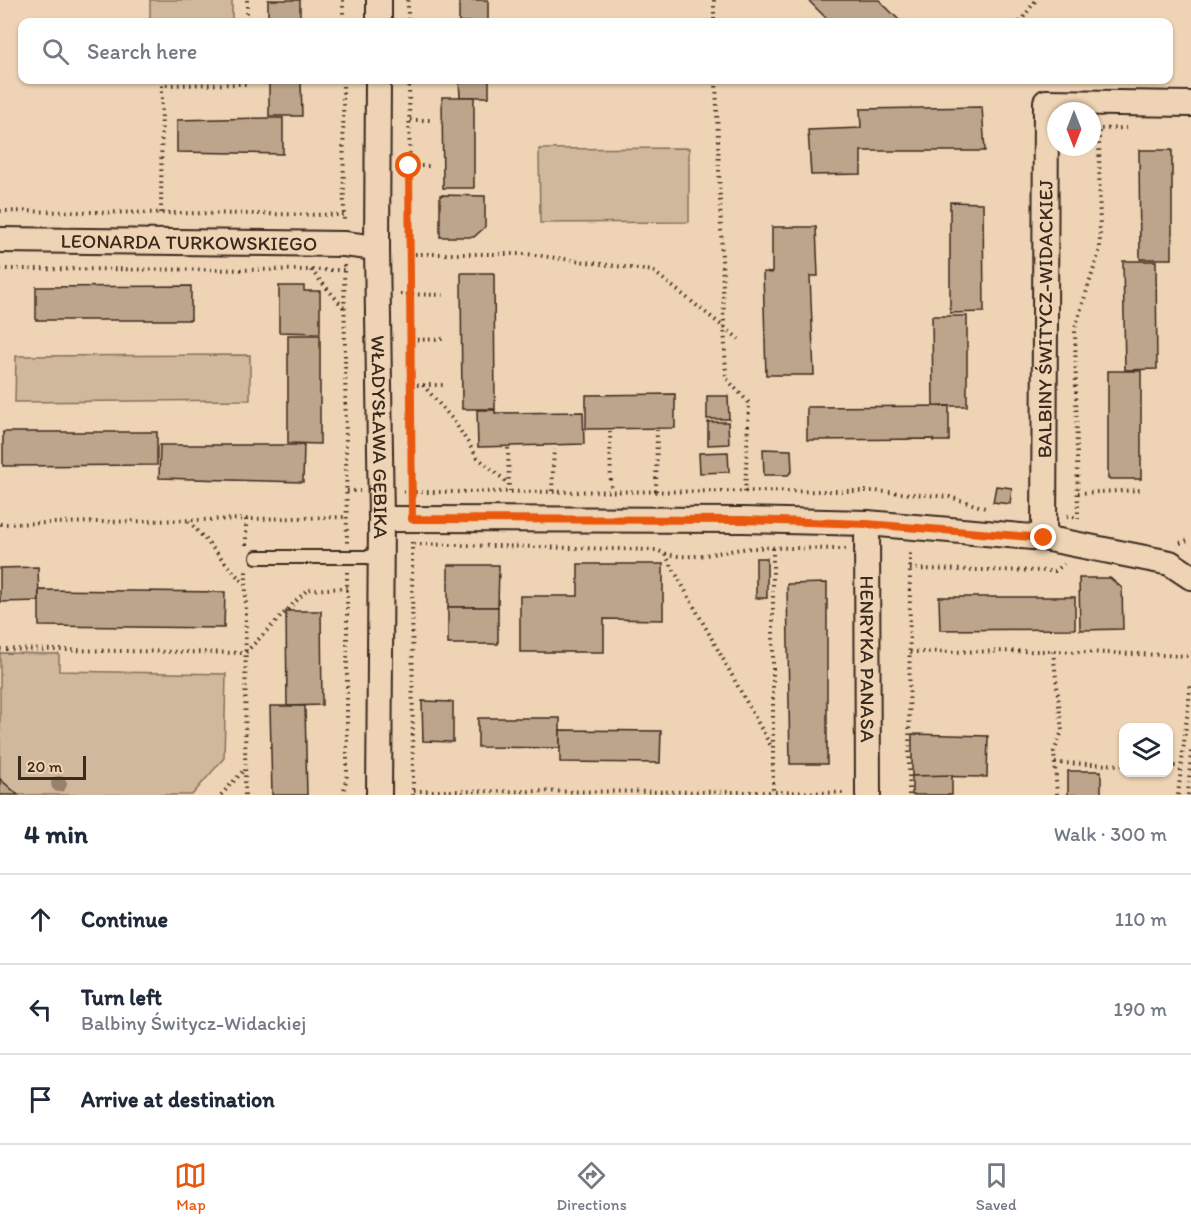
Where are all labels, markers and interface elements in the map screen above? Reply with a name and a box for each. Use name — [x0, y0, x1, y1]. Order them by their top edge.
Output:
search box — [18, 18, 1173, 84]
icon: search — [39, 35, 72, 68]
text: Search here — [87, 38, 197, 65]
north arrow — [1047, 102, 1101, 156]
route start — [395, 152, 421, 178]
street label: BALBINY ŚWITYCZ-WIDACKIEJ — [1032, 179, 1058, 458]
street label: LEONARDA TURKOWSKIEGO — [60, 229, 318, 256]
street label: WŁADYSŁAWA GĘBIKA — [366, 335, 393, 539]
route end — [1030, 524, 1056, 550]
street label: HENRYKA PANASA — [855, 576, 880, 743]
map controls — [1119, 723, 1173, 777]
button: layers — [1119, 723, 1173, 777]
scale bar — [18, 753, 86, 780]
text: 20 m — [27, 757, 62, 776]
text: 4 min — [24, 818, 88, 850]
text: Walk · 300 m — [1054, 822, 1167, 846]
icon: ahead — [24, 903, 57, 936]
text: Continue — [81, 906, 168, 933]
text: 110 m — [1115, 907, 1167, 931]
text: Turn left — [81, 984, 162, 1011]
icon: left — [24, 993, 57, 1026]
text: 190 m — [1114, 997, 1167, 1021]
text: Balbiny Świtycz-Widackiej — [81, 1011, 306, 1035]
icon: arrive — [24, 1083, 57, 1116]
text: Arrive at destination — [81, 1086, 275, 1113]
tab: Map — [174, 1159, 207, 1214]
tab: Directions — [556, 1159, 627, 1214]
tab: Saved — [976, 1159, 1017, 1214]

